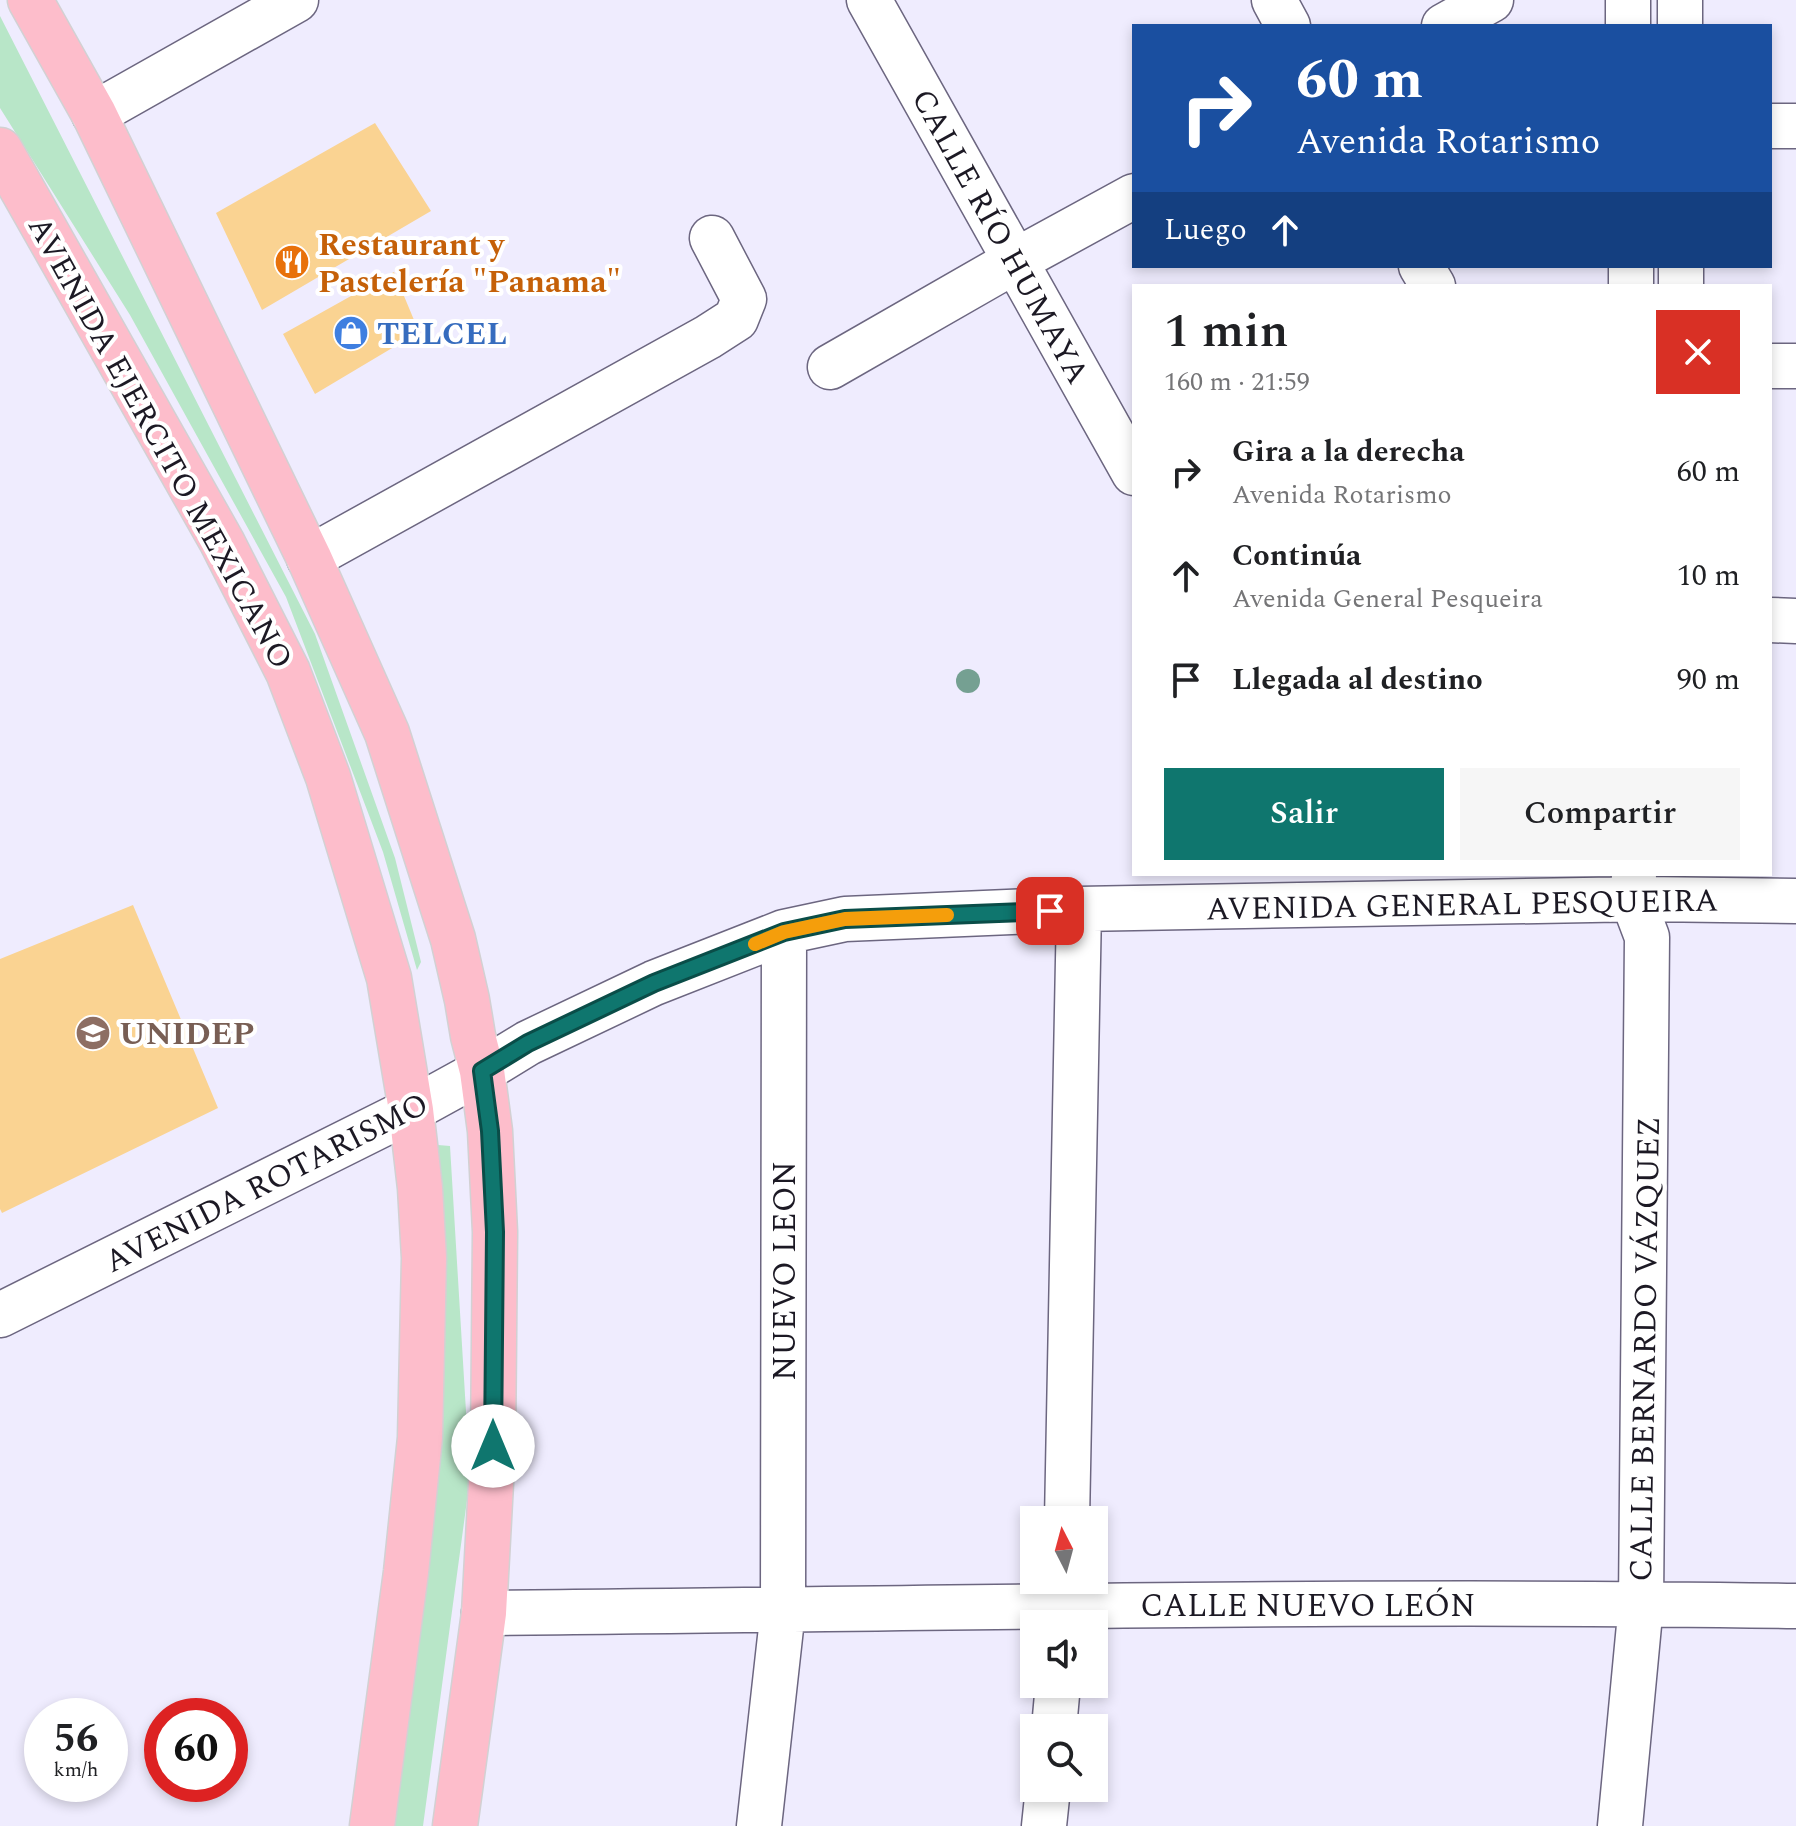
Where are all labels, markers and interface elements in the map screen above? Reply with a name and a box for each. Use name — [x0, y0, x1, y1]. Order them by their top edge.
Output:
text: 60 m — [1296, 38, 1423, 123]
icon: right — [1164, 56, 1268, 160]
street label: CALLE RÍO HUMAYA — [898, 80, 1101, 393]
text: Avenida Rotarismo — [1296, 115, 1600, 170]
street label: AVENIDA EJERCITO MEXICANO — [14, 207, 305, 678]
text: Luego — [1164, 207, 1247, 253]
icon: ahead — [1263, 208, 1307, 252]
place label: Restaurant y Pastelería "Panama" — [318, 221, 621, 307]
restaurant icon: Restaurant y Pastelería "Panama" — [273, 243, 311, 281]
text: 1 min — [1164, 295, 1289, 368]
place label: TELCEL — [377, 310, 507, 359]
button: close — [1656, 310, 1740, 394]
shop icon: TELCEL — [332, 314, 370, 352]
text: 160 m · 21:59 — [1164, 362, 1310, 402]
text: Gira a la derecha — [1232, 429, 1465, 475]
text: 60 m — [1677, 449, 1740, 495]
icon: right — [1164, 450, 1208, 494]
text: Avenida Rotarismo — [1232, 475, 1452, 515]
text: Continúa — [1232, 533, 1362, 579]
text: 10 m — [1677, 553, 1740, 599]
icon: ahead — [1164, 554, 1208, 598]
text: Avenida General Pesqueira — [1232, 579, 1543, 619]
text: Llegada al destino — [1232, 657, 1483, 703]
text: 90 m — [1677, 657, 1740, 703]
icon: arrive — [1164, 658, 1208, 702]
button: Salir — [1164, 768, 1444, 860]
button: Compartir — [1460, 768, 1740, 860]
pin — [1016, 877, 1084, 945]
street label: AVENIDA GENERAL PESQUEIRA — [1205, 877, 1719, 934]
icon: arrive — [1028, 889, 1072, 933]
place label: UNIDEP — [119, 1010, 254, 1059]
school or university icon: UNIDEP — [74, 1014, 112, 1052]
street label: AVENIDA ROTARISMO — [96, 1080, 437, 1286]
street label: CALLE BERNARDO VÁZQUEZ — [1617, 1116, 1674, 1582]
street label: NUEVO LEON — [761, 1161, 810, 1381]
position arrow — [451, 1404, 535, 1488]
north arrow — [1020, 1506, 1108, 1594]
map controls — [1020, 1506, 1108, 1802]
street label: CALLE NUEVO LEÓN — [1140, 1582, 1476, 1631]
button: sound — [1020, 1610, 1108, 1698]
speed limit sign: 60 — [144, 1698, 248, 1802]
text: 56 — [54, 1709, 98, 1770]
button: search — [1020, 1714, 1108, 1802]
text: km/h — [54, 1755, 99, 1785]

